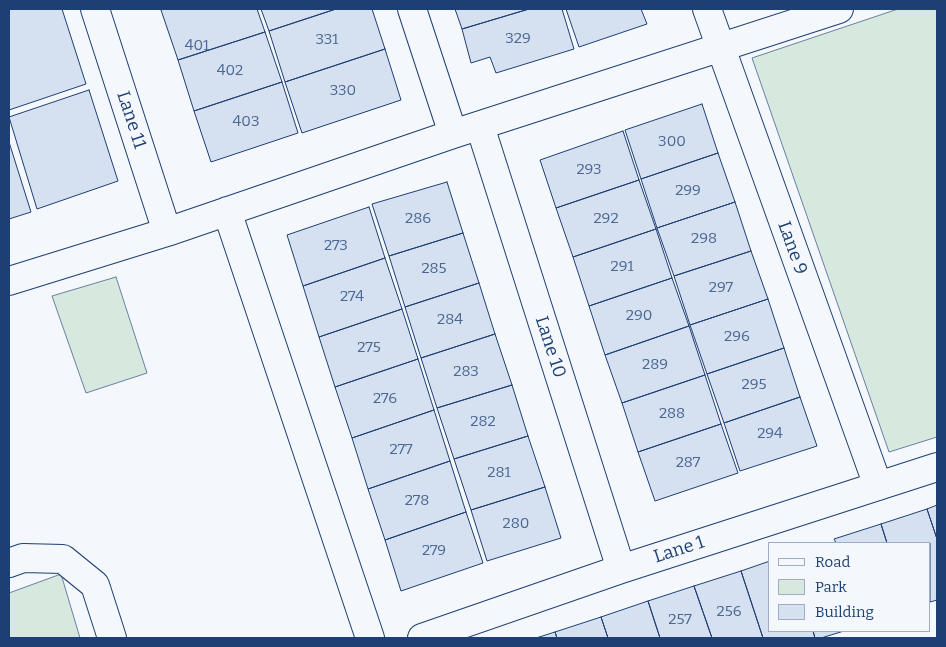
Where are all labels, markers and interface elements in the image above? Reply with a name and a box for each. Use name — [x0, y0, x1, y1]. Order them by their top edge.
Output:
house number: 329 — [505, 30, 531, 48]
house number: 331 — [316, 31, 338, 49]
house number: 401 — [185, 37, 209, 55]
house number: 402 — [217, 62, 243, 80]
house number: 330 — [330, 82, 356, 100]
street label: Lane 11 — [112, 89, 150, 151]
house number: 403 — [233, 113, 259, 131]
house number: 300 — [658, 133, 686, 151]
house number: 293 — [576, 161, 602, 179]
house number: 299 — [675, 182, 701, 200]
house number: 286 — [405, 210, 431, 228]
house number: 292 — [593, 210, 619, 228]
street label: Lane 9 — [772, 218, 812, 278]
house number: 298 — [691, 230, 717, 248]
house number: 273 — [324, 237, 348, 255]
house number: 291 — [610, 258, 634, 276]
house number: 285 — [421, 260, 447, 278]
house number: 297 — [709, 279, 733, 297]
house number: 274 — [340, 288, 364, 306]
house number: 290 — [626, 307, 652, 325]
house number: 284 — [437, 311, 463, 329]
street label: Lane 10 — [530, 314, 570, 380]
house number: 296 — [724, 328, 750, 346]
house number: 275 — [357, 339, 381, 357]
house number: 289 — [642, 356, 668, 374]
house number: 283 — [453, 363, 479, 381]
house number: 295 — [742, 376, 766, 394]
house number: 276 — [373, 390, 397, 408]
house number: 288 — [659, 405, 685, 423]
house number: 282 — [470, 413, 496, 431]
house number: 294 — [757, 425, 783, 443]
house number: 277 — [389, 441, 413, 459]
house number: 287 — [676, 454, 700, 472]
house number: 281 — [487, 464, 511, 482]
house number: 278 — [405, 492, 429, 510]
house number: 280 — [503, 515, 529, 533]
street label: Lane 1 — [651, 532, 707, 568]
house number: 279 — [422, 542, 446, 560]
legend — [768, 542, 931, 632]
text: Road — [815, 553, 850, 571]
text: Park — [815, 578, 847, 596]
house number: 256 — [717, 603, 741, 621]
text: Building — [815, 603, 874, 621]
house number: 257 — [668, 611, 692, 629]

